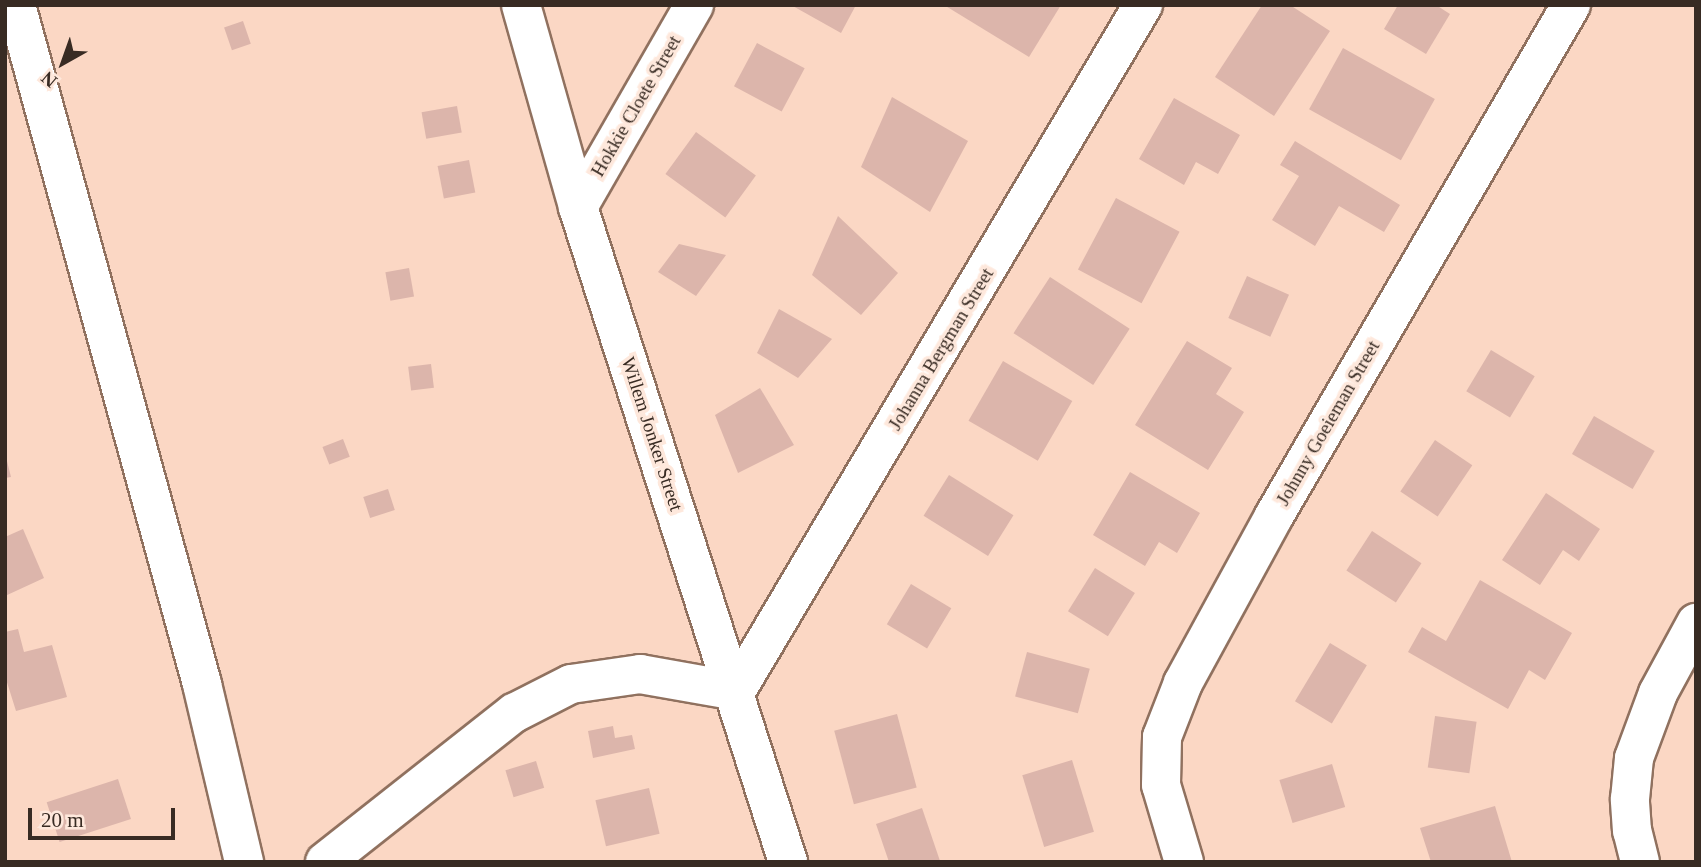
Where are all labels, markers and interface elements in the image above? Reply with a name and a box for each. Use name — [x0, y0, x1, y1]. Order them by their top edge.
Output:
north arrow — [28, 28, 98, 98]
street label: Hokkie Cloete Street — [586, 31, 686, 181]
text: N — [37, 67, 61, 92]
street label: Johanna Bergman Street — [883, 264, 999, 434]
street label: Johnny Goeieman Street — [1271, 336, 1385, 510]
street label: Willem Jonker Street — [616, 354, 688, 514]
scale bar — [32, 794, 178, 838]
text: 20 m — [41, 808, 84, 832]

